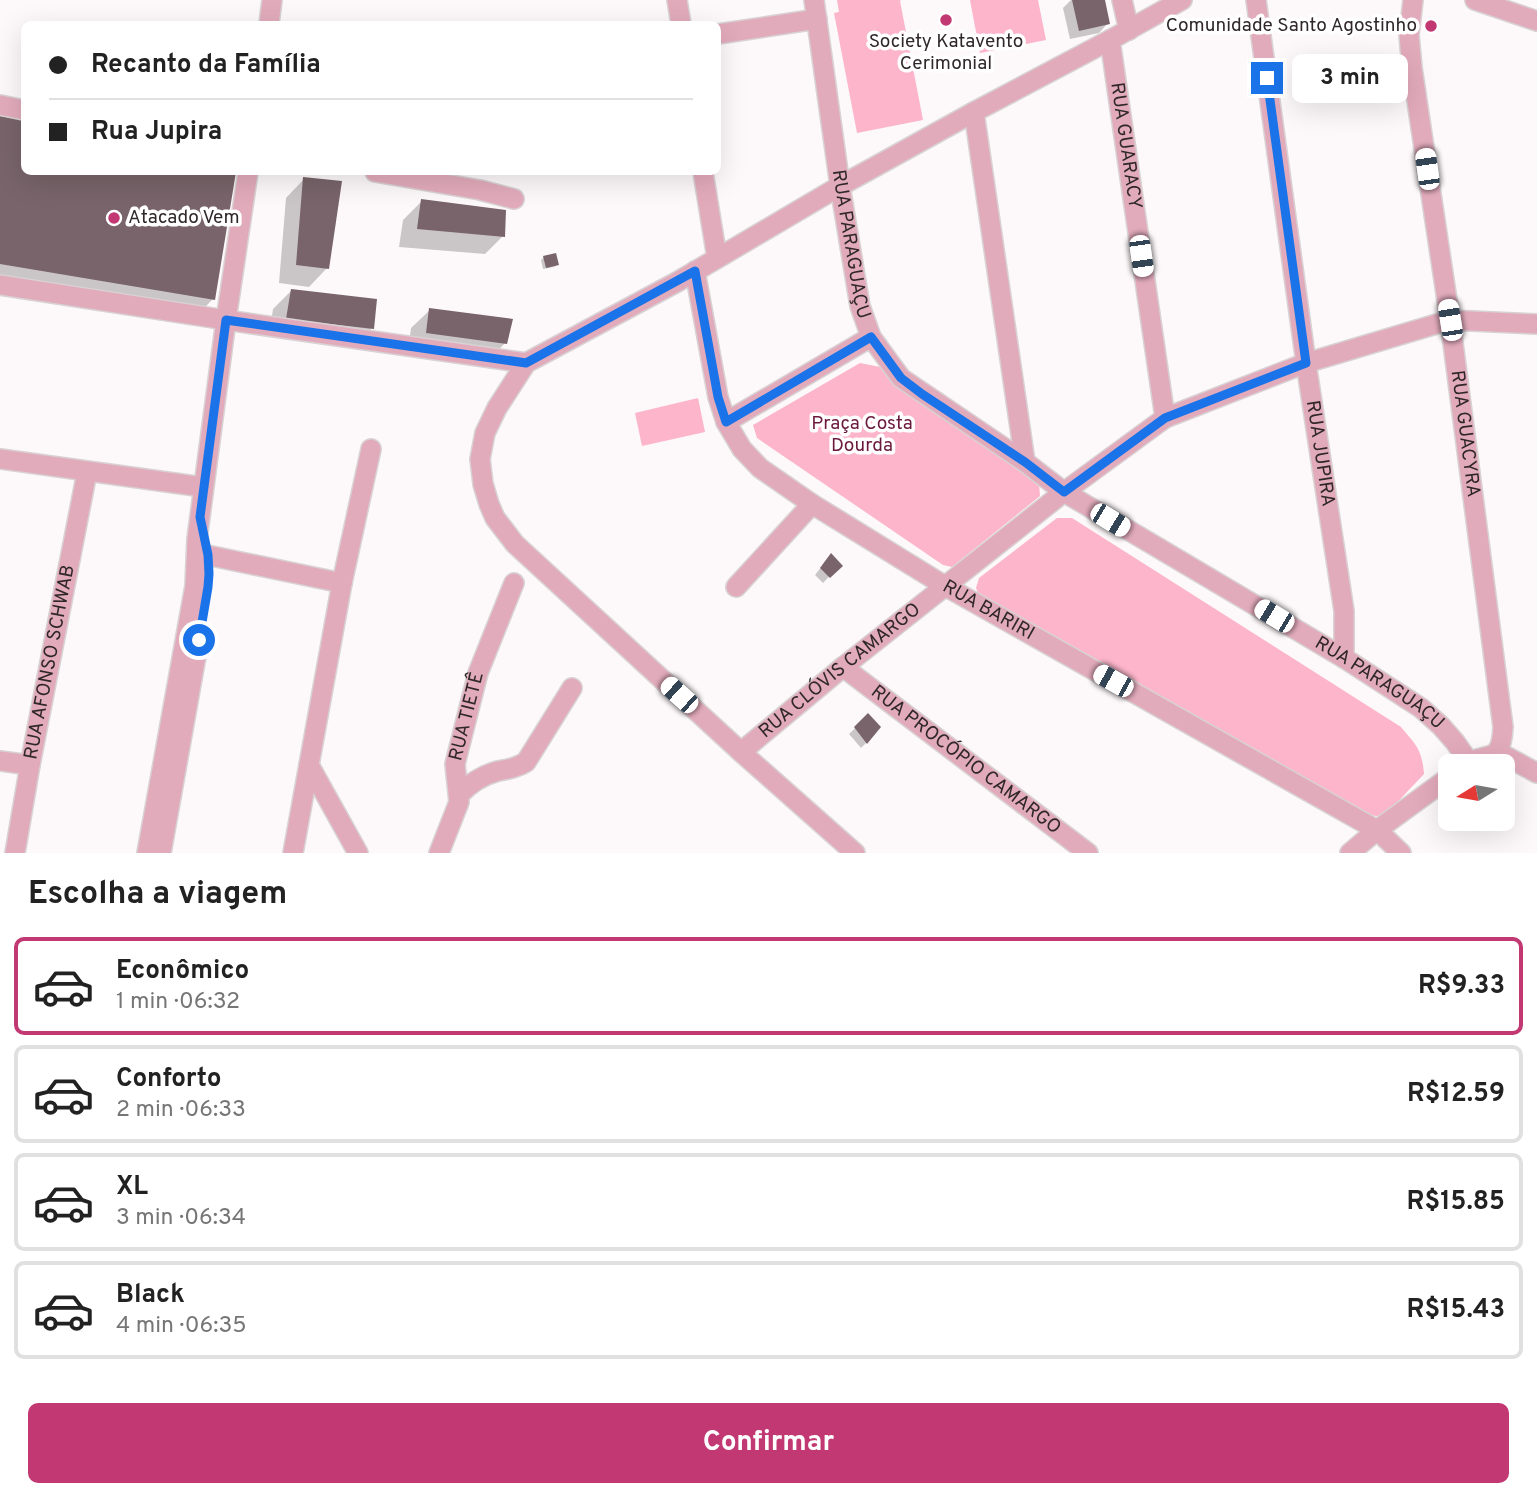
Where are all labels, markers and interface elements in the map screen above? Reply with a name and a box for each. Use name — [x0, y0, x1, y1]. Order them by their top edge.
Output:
marker: Society Katavento Cerimonial — [938, 12, 954, 28]
place label: Comunidade Santo Agostinho — [1166, 14, 1417, 38]
marker: Comunidade Santo Agostinho — [1423, 18, 1439, 34]
place label: Society Katavento Cerimonial — [869, 30, 1023, 76]
text: Recanto da Família — [91, 49, 321, 82]
callout: 3 min — [1292, 54, 1407, 102]
route end — [1251, 62, 1283, 94]
text: 3 min — [1320, 64, 1380, 93]
street label: RUA GUARACY — [1104, 81, 1146, 211]
text: Rua Jupira — [91, 116, 222, 149]
car — [1414, 147, 1441, 191]
street label: RUA PARAGUAÇU — [826, 168, 876, 322]
place label: Atacado Vem — [128, 206, 240, 230]
marker: Atacado Vem — [106, 210, 122, 226]
car — [1128, 234, 1155, 278]
car — [1437, 298, 1464, 342]
street label: RUA GUACYRA — [1445, 369, 1485, 499]
street label: RUA JUPIRA — [1300, 399, 1340, 508]
park label: Praça Costa Dourda — [811, 412, 913, 458]
car — [1087, 500, 1134, 540]
street label: RUA AFONSO SCHWAB — [19, 563, 81, 761]
street label: RUA BARIRI — [938, 575, 1038, 646]
car — [1251, 596, 1298, 636]
street label: RUA CLÓVIS CAMARGO — [754, 598, 926, 744]
route start — [183, 624, 215, 656]
street label: RUA PARAGUAÇU — [1310, 631, 1449, 735]
car — [1090, 662, 1137, 700]
street label: RUA TIETÊ — [444, 669, 490, 763]
car — [657, 673, 702, 717]
street label: RUA PROCÓPIO CAMARGO — [866, 680, 1066, 840]
north arrow — [1438, 754, 1516, 831]
map controls — [1438, 754, 1515, 831]
text: Escolha a viagem — [28, 875, 287, 915]
icon: car — [32, 955, 95, 1018]
text: Econômico — [116, 955, 249, 988]
text: R$9.33 — [1418, 970, 1505, 1003]
text: 1 min · 06:32 — [116, 988, 240, 1017]
icon: car — [32, 1063, 95, 1126]
text: Conforto — [116, 1063, 222, 1096]
text: R$12.59 — [1407, 1078, 1505, 1111]
text: 2 min · 06:33 — [116, 1096, 246, 1125]
icon: car — [32, 1171, 95, 1234]
text: XL — [116, 1171, 148, 1204]
text: R$15.85 — [1407, 1186, 1505, 1219]
text: 3 min · 06:34 — [116, 1204, 246, 1233]
icon: car — [32, 1279, 95, 1342]
text: Black — [116, 1279, 185, 1312]
text: R$15.43 — [1406, 1294, 1505, 1327]
text: 4 min · 06:35 — [116, 1312, 247, 1341]
button: Confirmar — [28, 1403, 1509, 1483]

